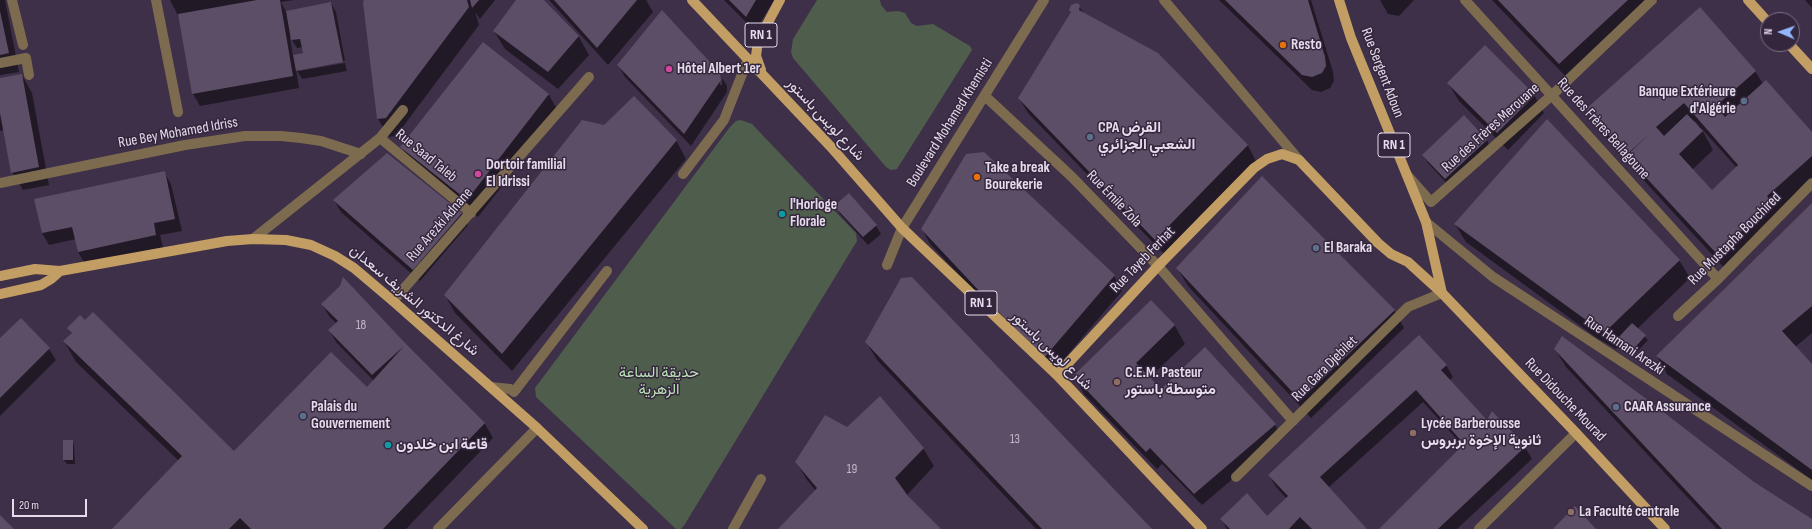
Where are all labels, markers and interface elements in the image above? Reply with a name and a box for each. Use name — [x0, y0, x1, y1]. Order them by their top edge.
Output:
north arrow — [1760, 12, 1800, 52]
road number: RN 1 — [745, 23, 777, 47]
street label: Rue Sergent Adoun — [1357, 26, 1407, 120]
text: N — [1762, 28, 1775, 35]
place label: Resto — [1291, 36, 1322, 54]
marker: Resto — [1278, 40, 1288, 50]
street label: Boulevard Mohamed Khemisti — [903, 55, 997, 191]
place label: Hôtel Albert 1er — [677, 60, 761, 78]
marker: Hôtel Albert 1er — [664, 64, 674, 74]
street label: شارع لويس باستور — [782, 75, 868, 165]
street label: Rue des Frères Bellagoune — [1553, 75, 1653, 183]
street label: Rue des Frères Merouane — [1439, 79, 1543, 177]
place label: Banque Extérieure d'Algérie — [1639, 83, 1736, 118]
marker: Banque Extérieure d'Algérie — [1739, 96, 1749, 106]
street label: Rue Bey Mohamed Idriss — [117, 114, 239, 152]
place label: CPA القرض الشعبي الجزائري — [1098, 119, 1195, 154]
street label: Rue Saad Taleb — [392, 126, 460, 186]
marker: CPA القرض الشعبي الجزائري — [1085, 132, 1095, 142]
road number: RN 1 — [1378, 133, 1410, 157]
place label: Dortoir familial El Idrissi — [486, 156, 566, 191]
place label: Take a break Bourekerie — [985, 159, 1050, 194]
street label: Rue Émile Zola — [1082, 167, 1146, 231]
marker: Dortoir familial El Idrissi — [473, 169, 483, 179]
marker: Take a break Bourekerie — [972, 172, 982, 182]
street label: Rue Arezki Adnane — [403, 184, 477, 266]
street label: Rue Mustapha Bouchired — [1685, 189, 1785, 289]
place label: l'Horloge Florale — [790, 196, 837, 231]
marker: l'Horloge Florale — [777, 209, 787, 219]
street label: Rue Tayeb Ferhat — [1107, 223, 1179, 297]
place label: El Baraka — [1324, 239, 1372, 257]
street label: شارغ الدكتور الشريف سعدان — [346, 242, 482, 360]
marker: El Baraka — [1311, 243, 1321, 253]
road number: RN 1 — [965, 291, 997, 315]
street label: شارع لويس باستور — [1006, 308, 1096, 394]
street label: Rue Hamani Arezki — [1581, 313, 1667, 379]
house number: 18 — [356, 318, 366, 334]
street label: Rue Gara Djebilet — [1288, 332, 1362, 406]
street label: Rue Didouche Mourad — [1521, 355, 1609, 445]
park label: حديقة الساعة الزهرية — [619, 364, 699, 399]
place label: C.E.M. Pasteur متوسطة باستور — [1125, 364, 1216, 399]
marker: C.E.M. Pasteur متوسطة باستور — [1112, 377, 1122, 387]
place label: Palais du Gouvernement — [311, 398, 390, 433]
place label: CAAR Assurance — [1624, 398, 1711, 416]
marker: CAAR Assurance — [1611, 402, 1621, 412]
marker: Palais du Gouvernement — [298, 411, 308, 421]
place label: Lycée Barberousse ثانوية الإخوة بربروس — [1421, 415, 1541, 450]
marker: Lycée Barberousse ثانوية الإخوة بربروس — [1408, 428, 1418, 438]
house number: 13 — [1010, 432, 1020, 448]
place label: قاعة ابن خلدون — [396, 436, 488, 454]
marker: قاعة ابن خلدون — [383, 440, 393, 450]
house number: 19 — [847, 462, 857, 478]
scale bar — [14, 491, 89, 517]
text: 20 m — [19, 498, 39, 513]
place label: La Faculté centrale — [1579, 503, 1679, 521]
marker: La Faculté centrale — [1566, 507, 1576, 517]

